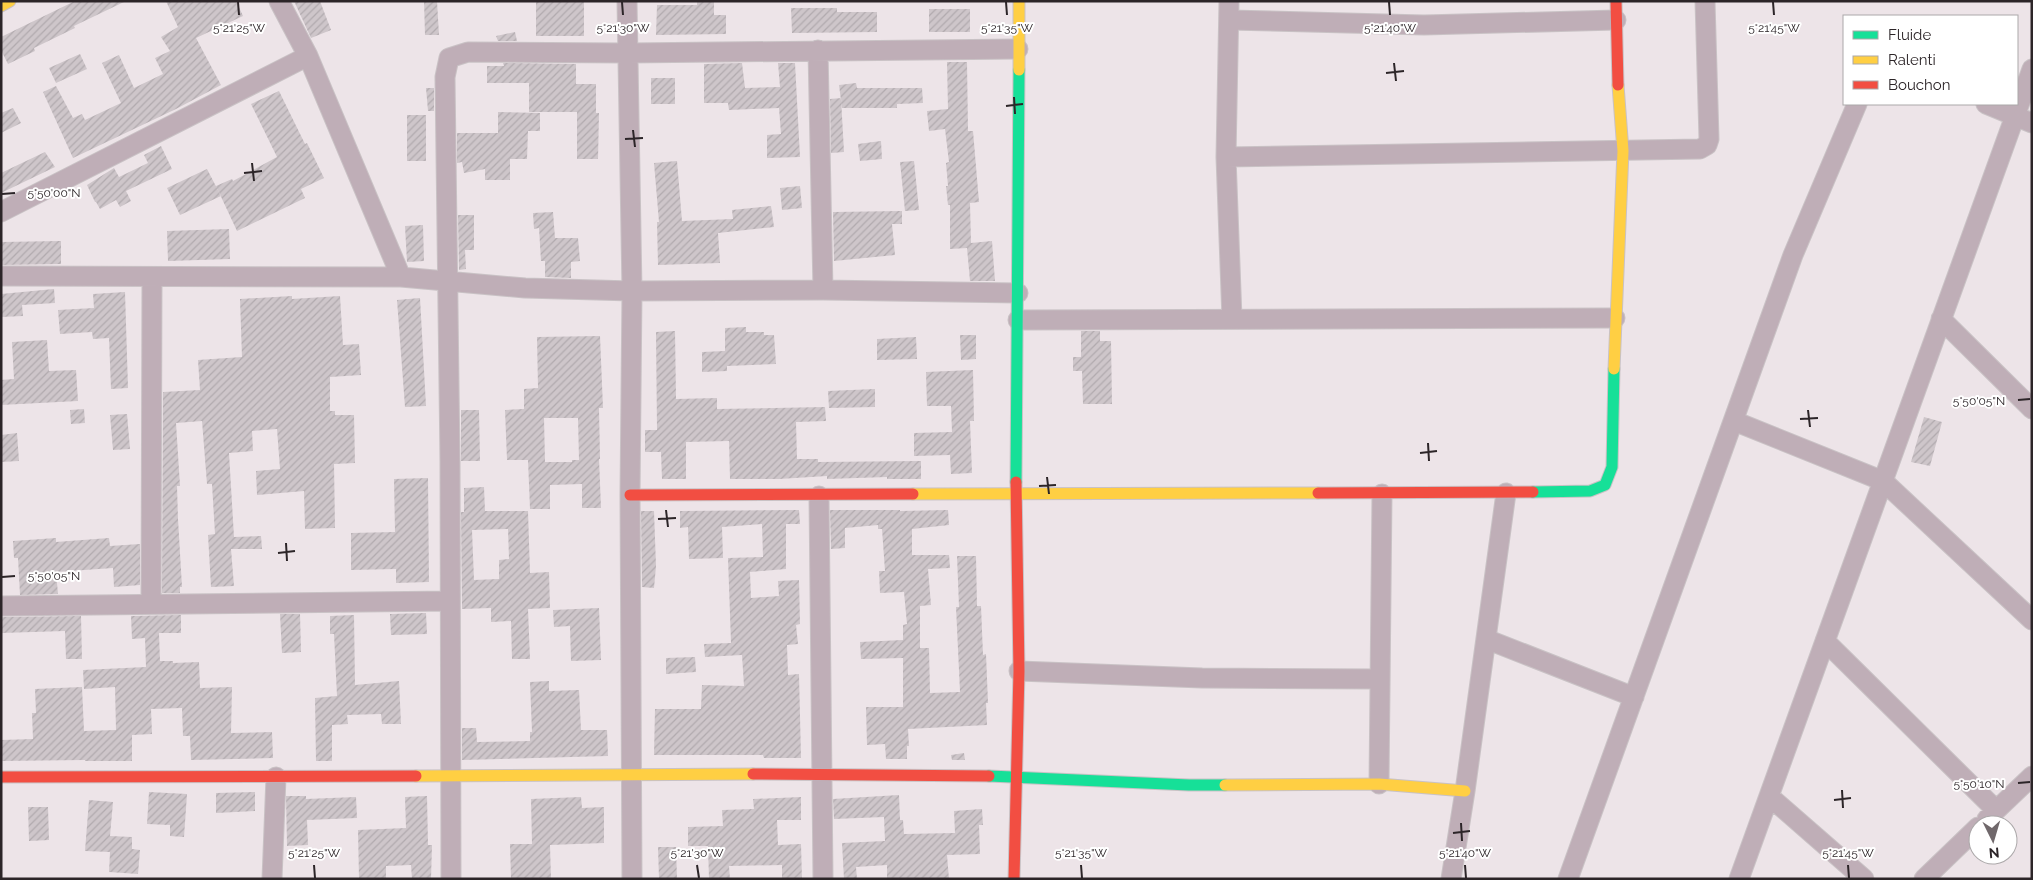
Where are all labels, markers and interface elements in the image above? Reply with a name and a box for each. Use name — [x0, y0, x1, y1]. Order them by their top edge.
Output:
legend — [1843, 15, 2018, 105]
text: 5°21'25"W — [213, 21, 265, 35]
text: 5°21'30"W — [597, 21, 650, 35]
text: 5°21'35"W — [981, 21, 1034, 35]
text: 5°21'40"W — [1364, 21, 1417, 35]
text: 5°21'45"W — [1748, 21, 1800, 35]
text: Fluide — [1888, 26, 1931, 44]
text: Ralenti — [1888, 51, 1936, 69]
text: Bouchon — [1888, 76, 1950, 94]
text: 5°50'00"N — [27, 186, 81, 200]
text: 5°50'05"N — [1953, 394, 2005, 408]
text: 5°50'05"N — [28, 569, 80, 583]
text: 5°50'10"N — [1954, 777, 2004, 791]
north arrow — [1968, 815, 2018, 865]
text: N — [1988, 845, 2000, 861]
text: 5°21'25"W — [288, 846, 340, 860]
text: 5°21'30"W — [671, 846, 724, 860]
text: 5°21'35"W — [1055, 846, 1108, 860]
text: 5°21'40"W — [1439, 846, 1492, 860]
text: 5°21'45"W — [1822, 846, 1874, 860]

